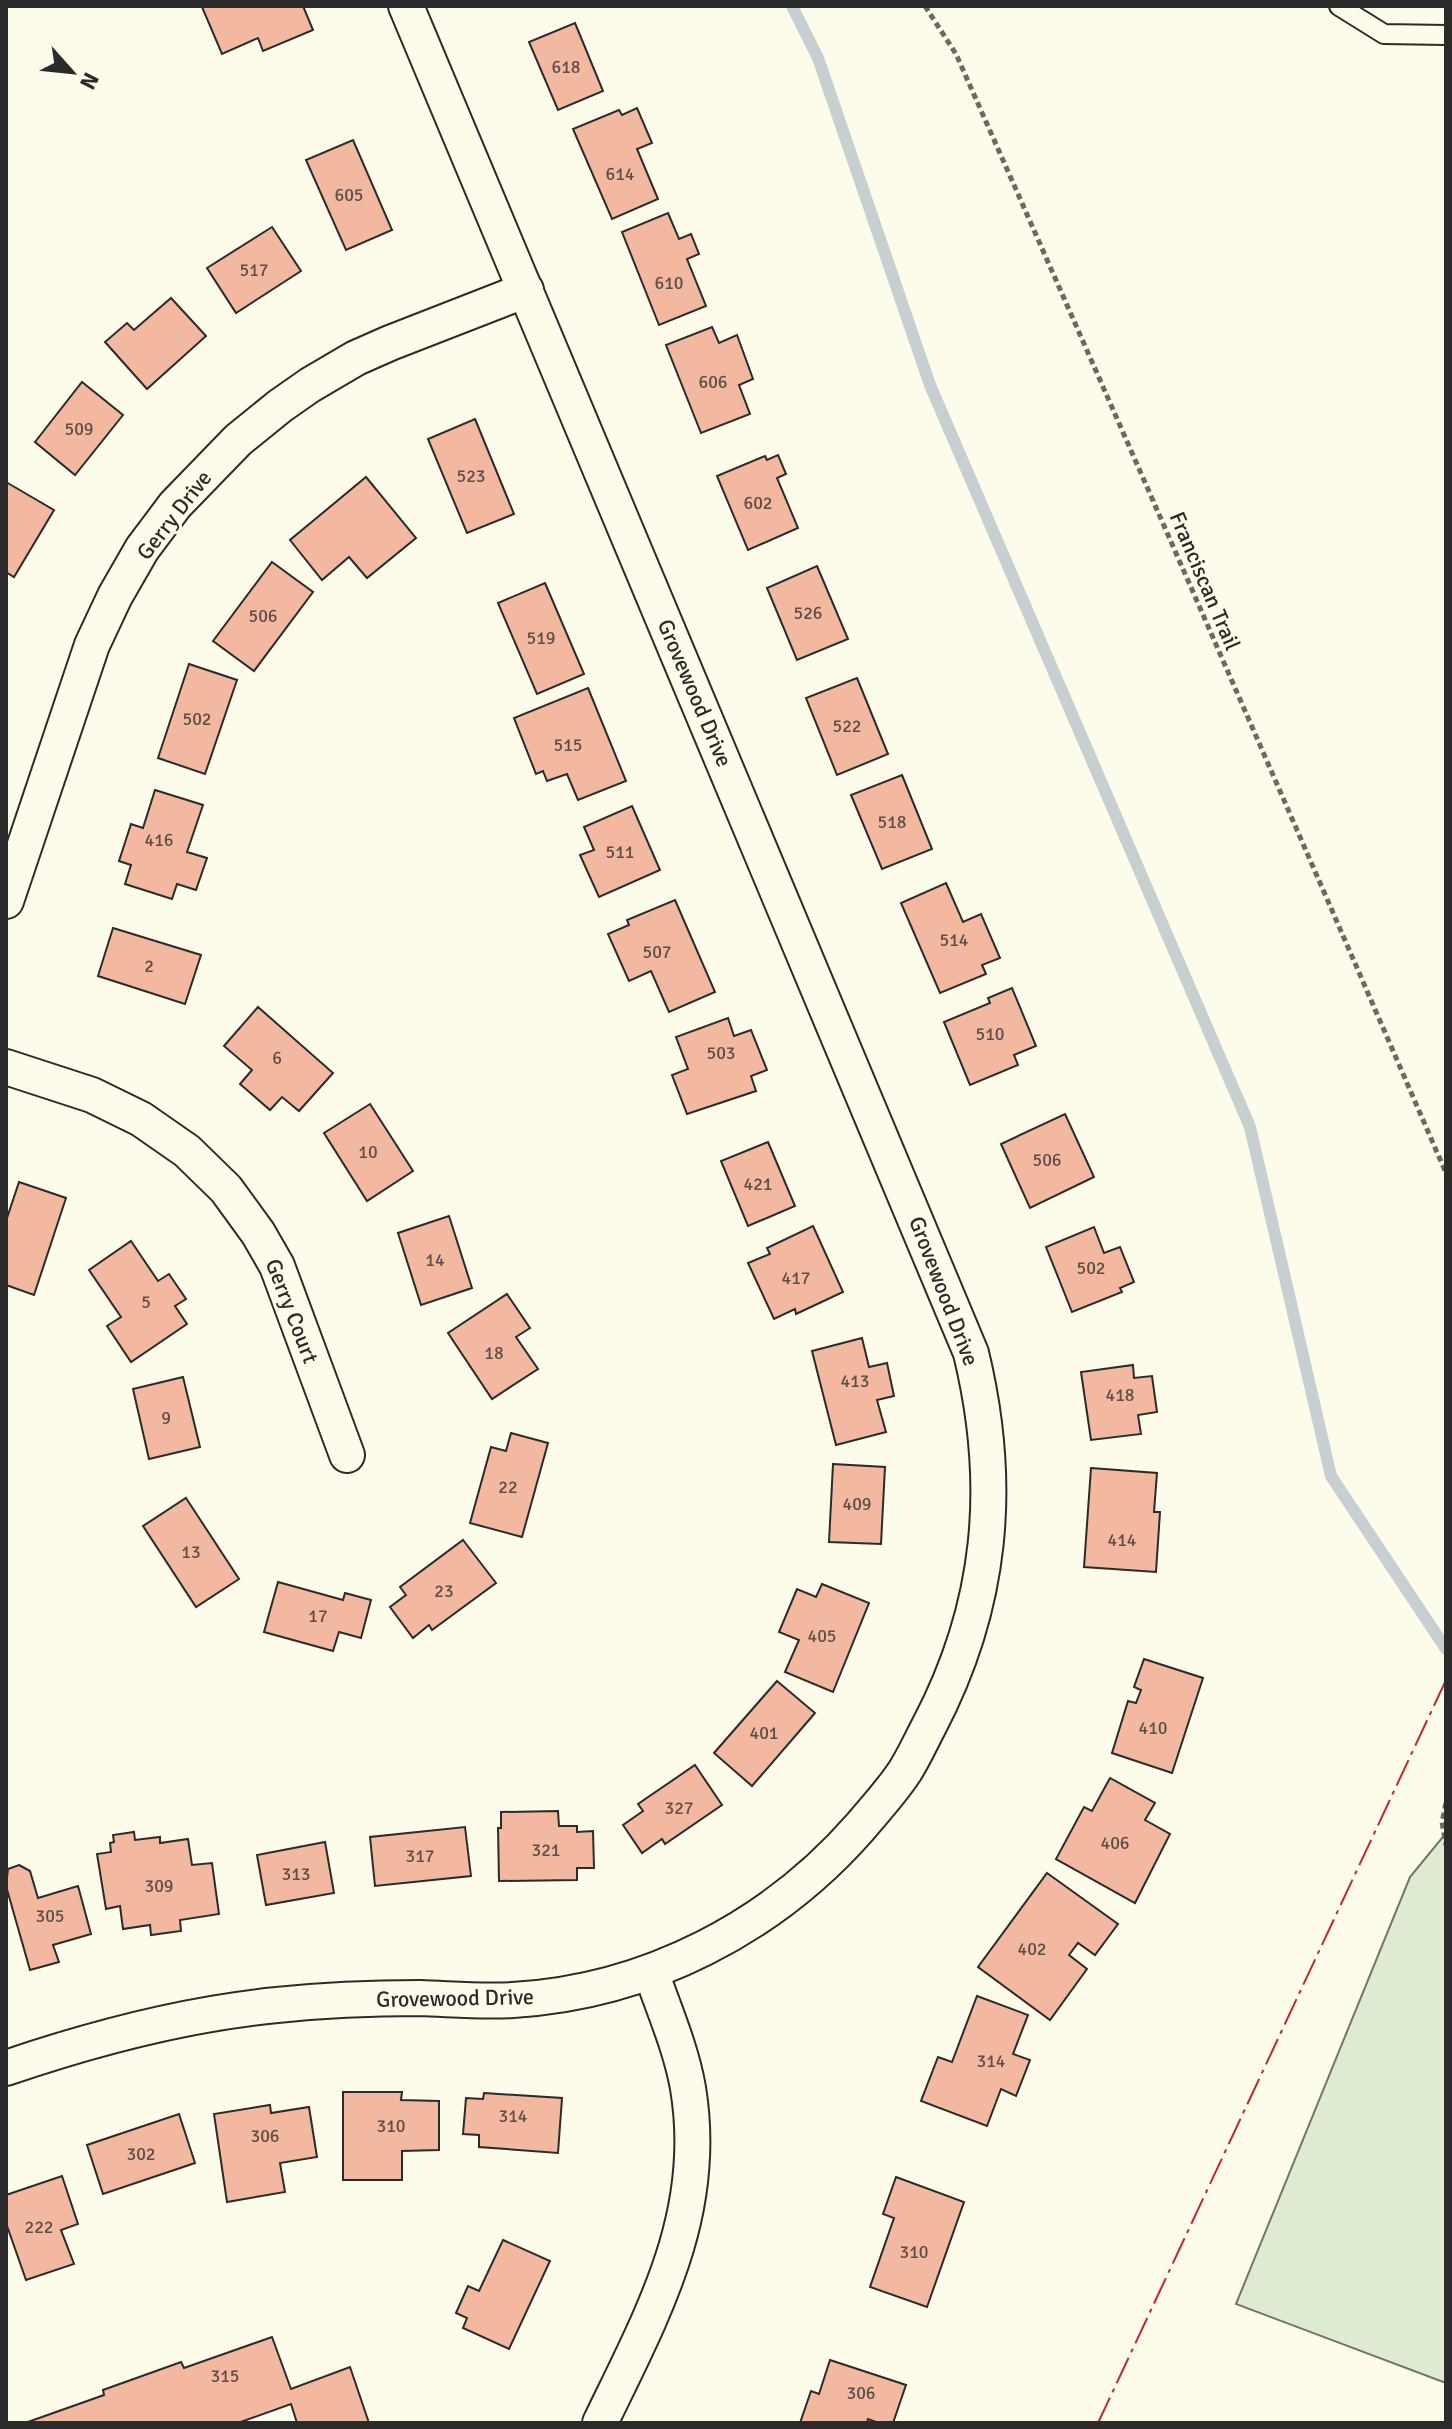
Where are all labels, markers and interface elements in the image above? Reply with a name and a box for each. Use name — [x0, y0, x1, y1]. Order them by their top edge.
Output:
north arrow — [32, 32, 112, 112]
house number: 618 — [551, 56, 581, 78]
text: N — [74, 68, 105, 94]
house number: 614 — [605, 163, 635, 185]
house number: 605 — [334, 184, 364, 206]
house number: 517 — [239, 259, 269, 281]
house number: 610 — [654, 272, 684, 294]
house number: 606 — [698, 371, 728, 393]
house number: 509 — [64, 418, 94, 440]
street label: Gerry Drive — [131, 465, 217, 565]
house number: 523 — [456, 465, 486, 487]
house number: 602 — [743, 492, 773, 514]
street label: Franciscan Trail — [1164, 508, 1246, 654]
house number: 526 — [793, 602, 823, 624]
house number: 506 — [248, 605, 278, 627]
street label: Grovewood Drive — [652, 615, 738, 771]
house number: 519 — [526, 627, 556, 649]
house number: 502 — [182, 708, 212, 730]
house number: 522 — [832, 715, 862, 737]
house number: 515 — [553, 734, 583, 756]
house number: 518 — [877, 811, 907, 833]
house number: 416 — [144, 829, 174, 851]
house number: 511 — [605, 841, 635, 863]
house number: 514 — [939, 929, 969, 951]
house number: 507 — [642, 941, 672, 963]
house number: 2 — [144, 955, 154, 977]
house number: 510 — [975, 1023, 1005, 1045]
house number: 503 — [706, 1042, 736, 1064]
house number: 6 — [272, 1047, 282, 1069]
house number: 10 — [358, 1141, 378, 1163]
house number: 506 — [1032, 1149, 1062, 1171]
house number: 421 — [743, 1173, 773, 1195]
street label: Grovewood Drive — [903, 1213, 985, 1369]
house number: 14 — [425, 1249, 445, 1271]
street label: Gerry Court — [260, 1255, 324, 1367]
house number: 502 — [1076, 1257, 1106, 1279]
house number: 417 — [781, 1267, 811, 1289]
house number: 5 — [141, 1291, 151, 1313]
house number: 18 — [484, 1342, 504, 1364]
house number: 413 — [840, 1370, 870, 1392]
house number: 418 — [1105, 1384, 1135, 1406]
house number: 9 — [161, 1407, 171, 1429]
house number: 22 — [498, 1476, 518, 1498]
house number: 409 — [842, 1493, 872, 1515]
house number: 414 — [1107, 1529, 1137, 1551]
house number: 13 — [181, 1541, 201, 1563]
house number: 23 — [434, 1580, 454, 1602]
house number: 17 — [308, 1605, 328, 1627]
house number: 405 — [807, 1625, 837, 1647]
house number: 410 — [1138, 1717, 1168, 1739]
house number: 401 — [749, 1722, 779, 1744]
house number: 327 — [664, 1797, 694, 1819]
house number: 406 — [1100, 1832, 1130, 1854]
house number: 321 — [531, 1839, 561, 1861]
house number: 317 — [405, 1845, 435, 1867]
house number: 313 — [281, 1863, 311, 1885]
house number: 309 — [144, 1875, 174, 1897]
house number: 305 — [35, 1905, 65, 1927]
house number: 402 — [1017, 1938, 1047, 1960]
street label: Grovewood Drive — [376, 1983, 534, 2013]
house number: 314 — [976, 2050, 1006, 2072]
house number: 314 — [498, 2105, 528, 2127]
house number: 310 — [376, 2115, 406, 2137]
house number: 306 — [250, 2125, 280, 2147]
house number: 302 — [126, 2143, 156, 2165]
house number: 222 — [24, 2216, 54, 2238]
house number: 310 — [899, 2241, 929, 2263]
house number: 315 — [210, 2365, 240, 2387]
house number: 306 — [846, 2382, 876, 2404]

